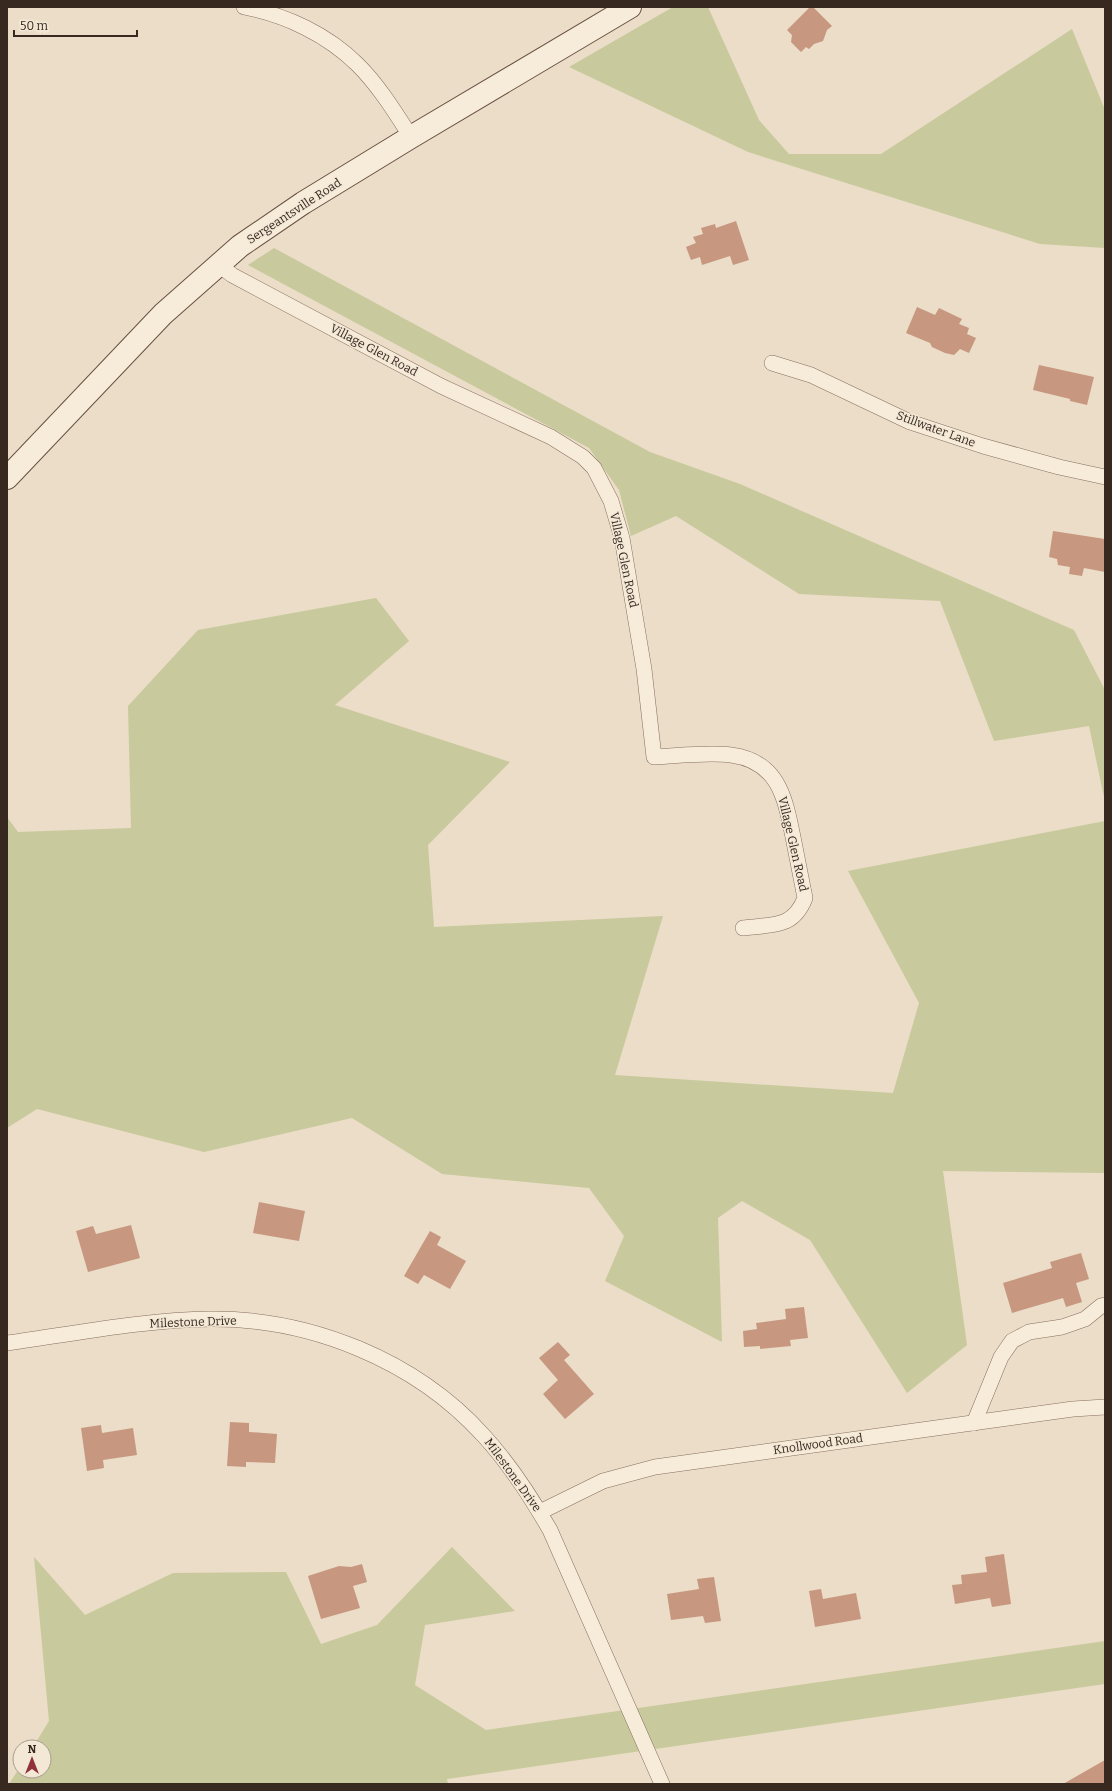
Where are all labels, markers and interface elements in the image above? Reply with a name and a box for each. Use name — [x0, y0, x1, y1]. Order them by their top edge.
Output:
scale bar — [14, 12, 137, 38]
text: 50 m — [20, 19, 49, 33]
street label: Sergeantsville Road — [244, 175, 344, 247]
street label: Village Glen Road — [328, 321, 420, 379]
street label: Stillwater Lane — [894, 408, 978, 450]
street label: Village Glen Road — [607, 511, 641, 609]
street label: Village Glen Road — [775, 795, 811, 893]
street label: Milestone Drive — [149, 1313, 237, 1331]
street label: Knollwood Road — [772, 1431, 864, 1457]
street label: Milestone Drive — [482, 1436, 544, 1514]
north arrow — [12, 1739, 52, 1779]
text: N — [28, 1743, 37, 1756]

